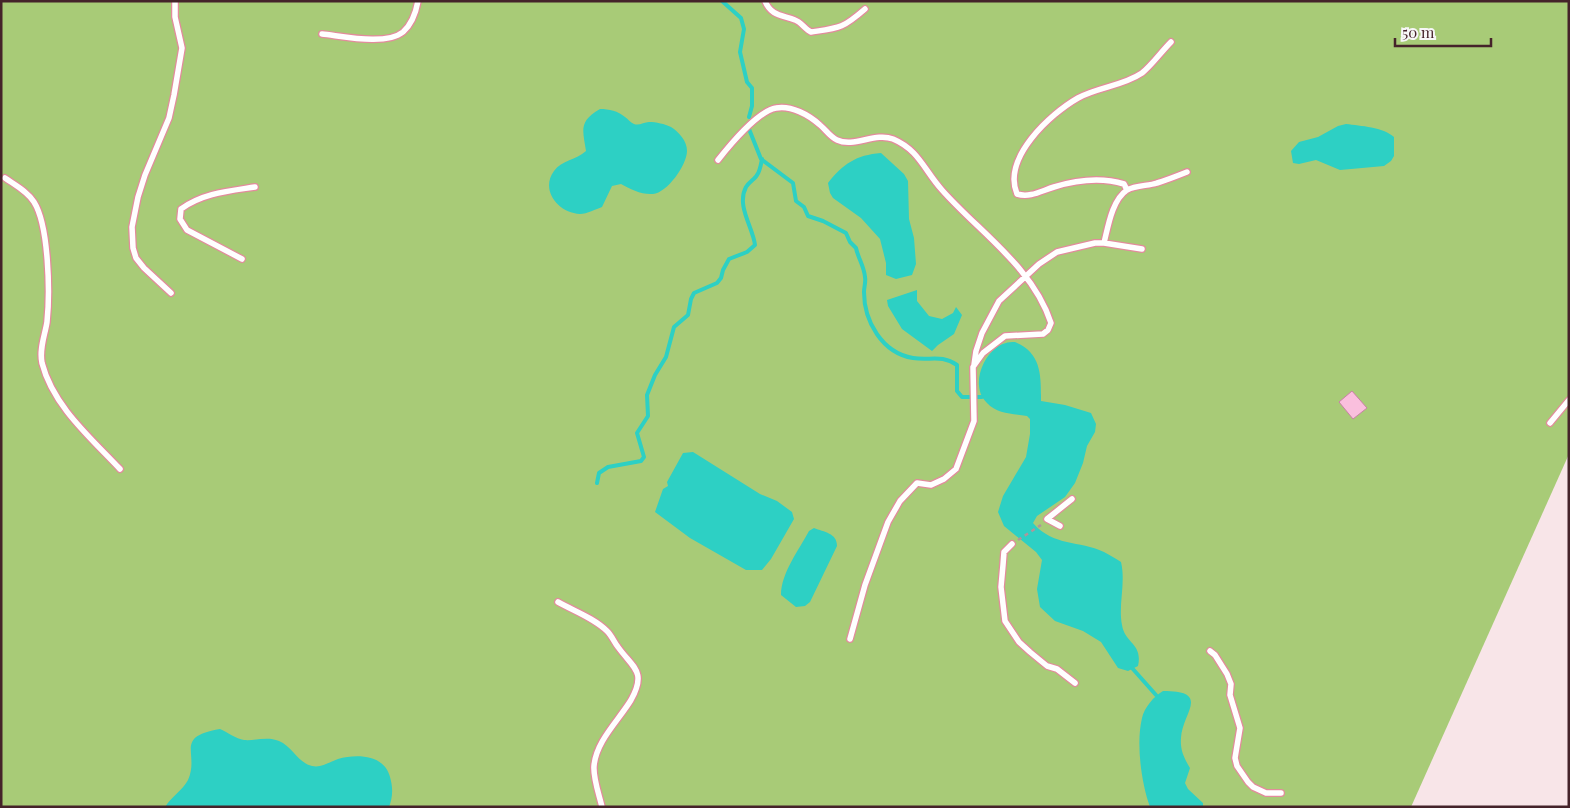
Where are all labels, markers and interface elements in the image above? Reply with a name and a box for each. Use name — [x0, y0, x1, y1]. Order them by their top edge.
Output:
scale bar — [1395, 15, 1491, 47]
text: 50 m — [1402, 22, 1435, 42]

